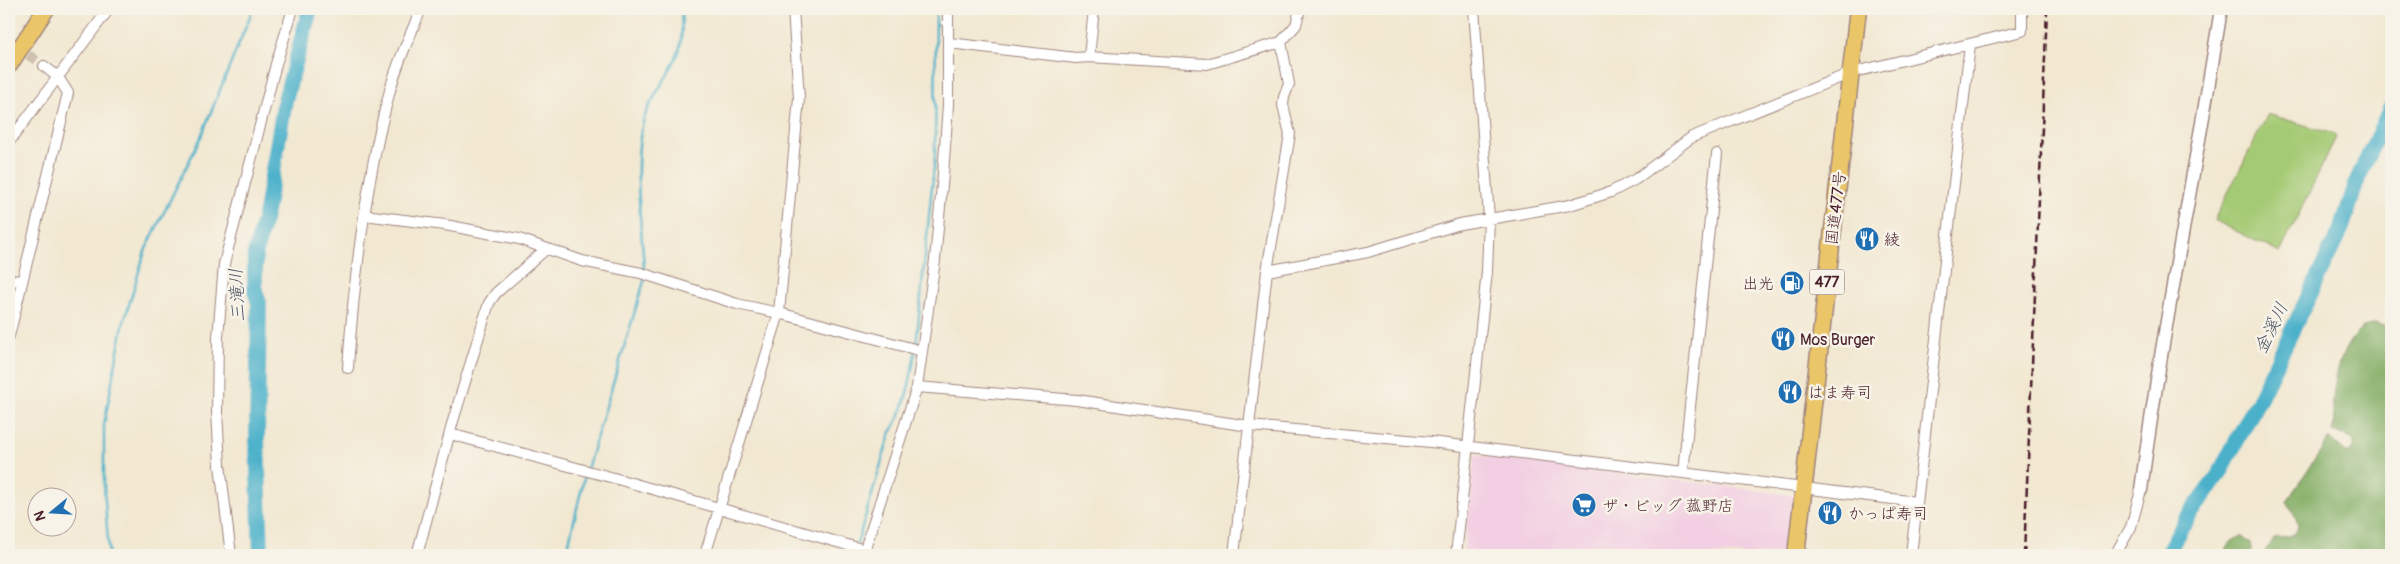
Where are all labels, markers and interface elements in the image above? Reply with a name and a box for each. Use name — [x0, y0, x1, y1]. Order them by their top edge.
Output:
street label: 国道477号 — [1822, 170, 1850, 246]
restaurant icon: 綾 — [1854, 226, 1880, 252]
place label: 綾 — [1884, 230, 1900, 250]
water label: 三滝川 — [225, 267, 250, 323]
fuel station icon: 出光 — [1779, 270, 1805, 296]
road number: 477 — [1810, 270, 1844, 294]
place label: 出光 — [1742, 274, 1774, 294]
water label: 金溪川 — [2249, 299, 2294, 358]
restaurant icon: Mos Burger — [1770, 326, 1796, 352]
place label: Mos Burger — [1800, 330, 1875, 350]
restaurant icon: はま寿司 — [1777, 379, 1803, 405]
place label: はま寿司 — [1808, 383, 1872, 403]
north arrow — [28, 486, 78, 536]
supermarket icon: ザ・ビッグ 菰野店 — [1571, 492, 1597, 518]
place label: ザ・ビッグ 菰野店 — [1602, 496, 1733, 516]
restaurant icon: かっぱ寿司 — [1817, 500, 1843, 526]
place label: かっぱ寿司 — [1848, 504, 1928, 524]
text: N — [31, 509, 50, 523]

